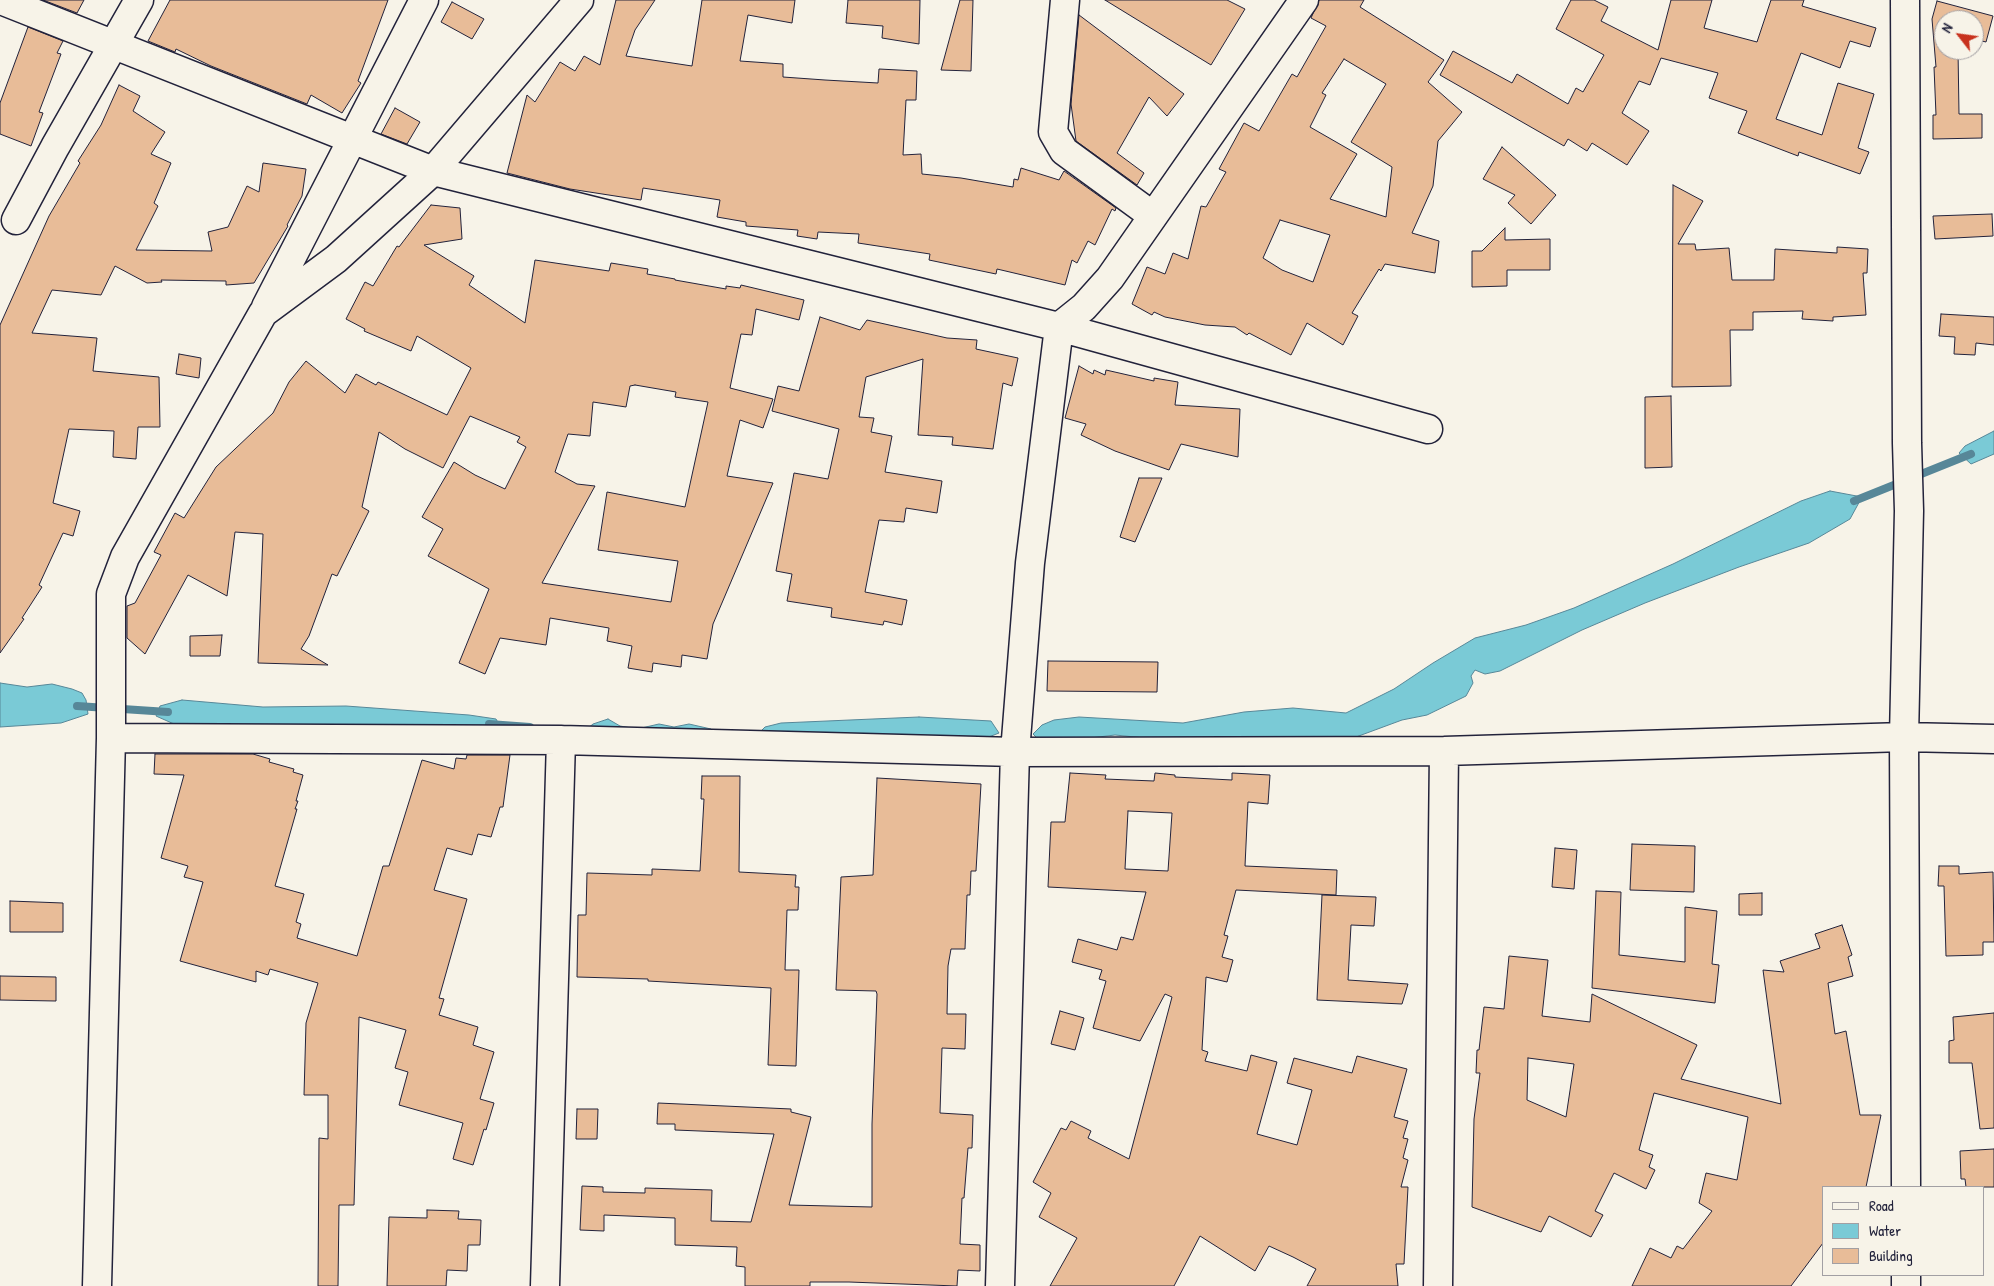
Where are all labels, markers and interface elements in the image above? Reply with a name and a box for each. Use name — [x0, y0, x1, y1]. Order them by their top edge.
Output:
north arrow — [1934, 10, 1984, 60]
text: N — [1936, 20, 1957, 36]
legend — [1822, 1186, 1984, 1276]
text: Road — [1869, 1195, 1894, 1216]
text: Water — [1869, 1220, 1901, 1241]
text: Building — [1869, 1245, 1913, 1266]

